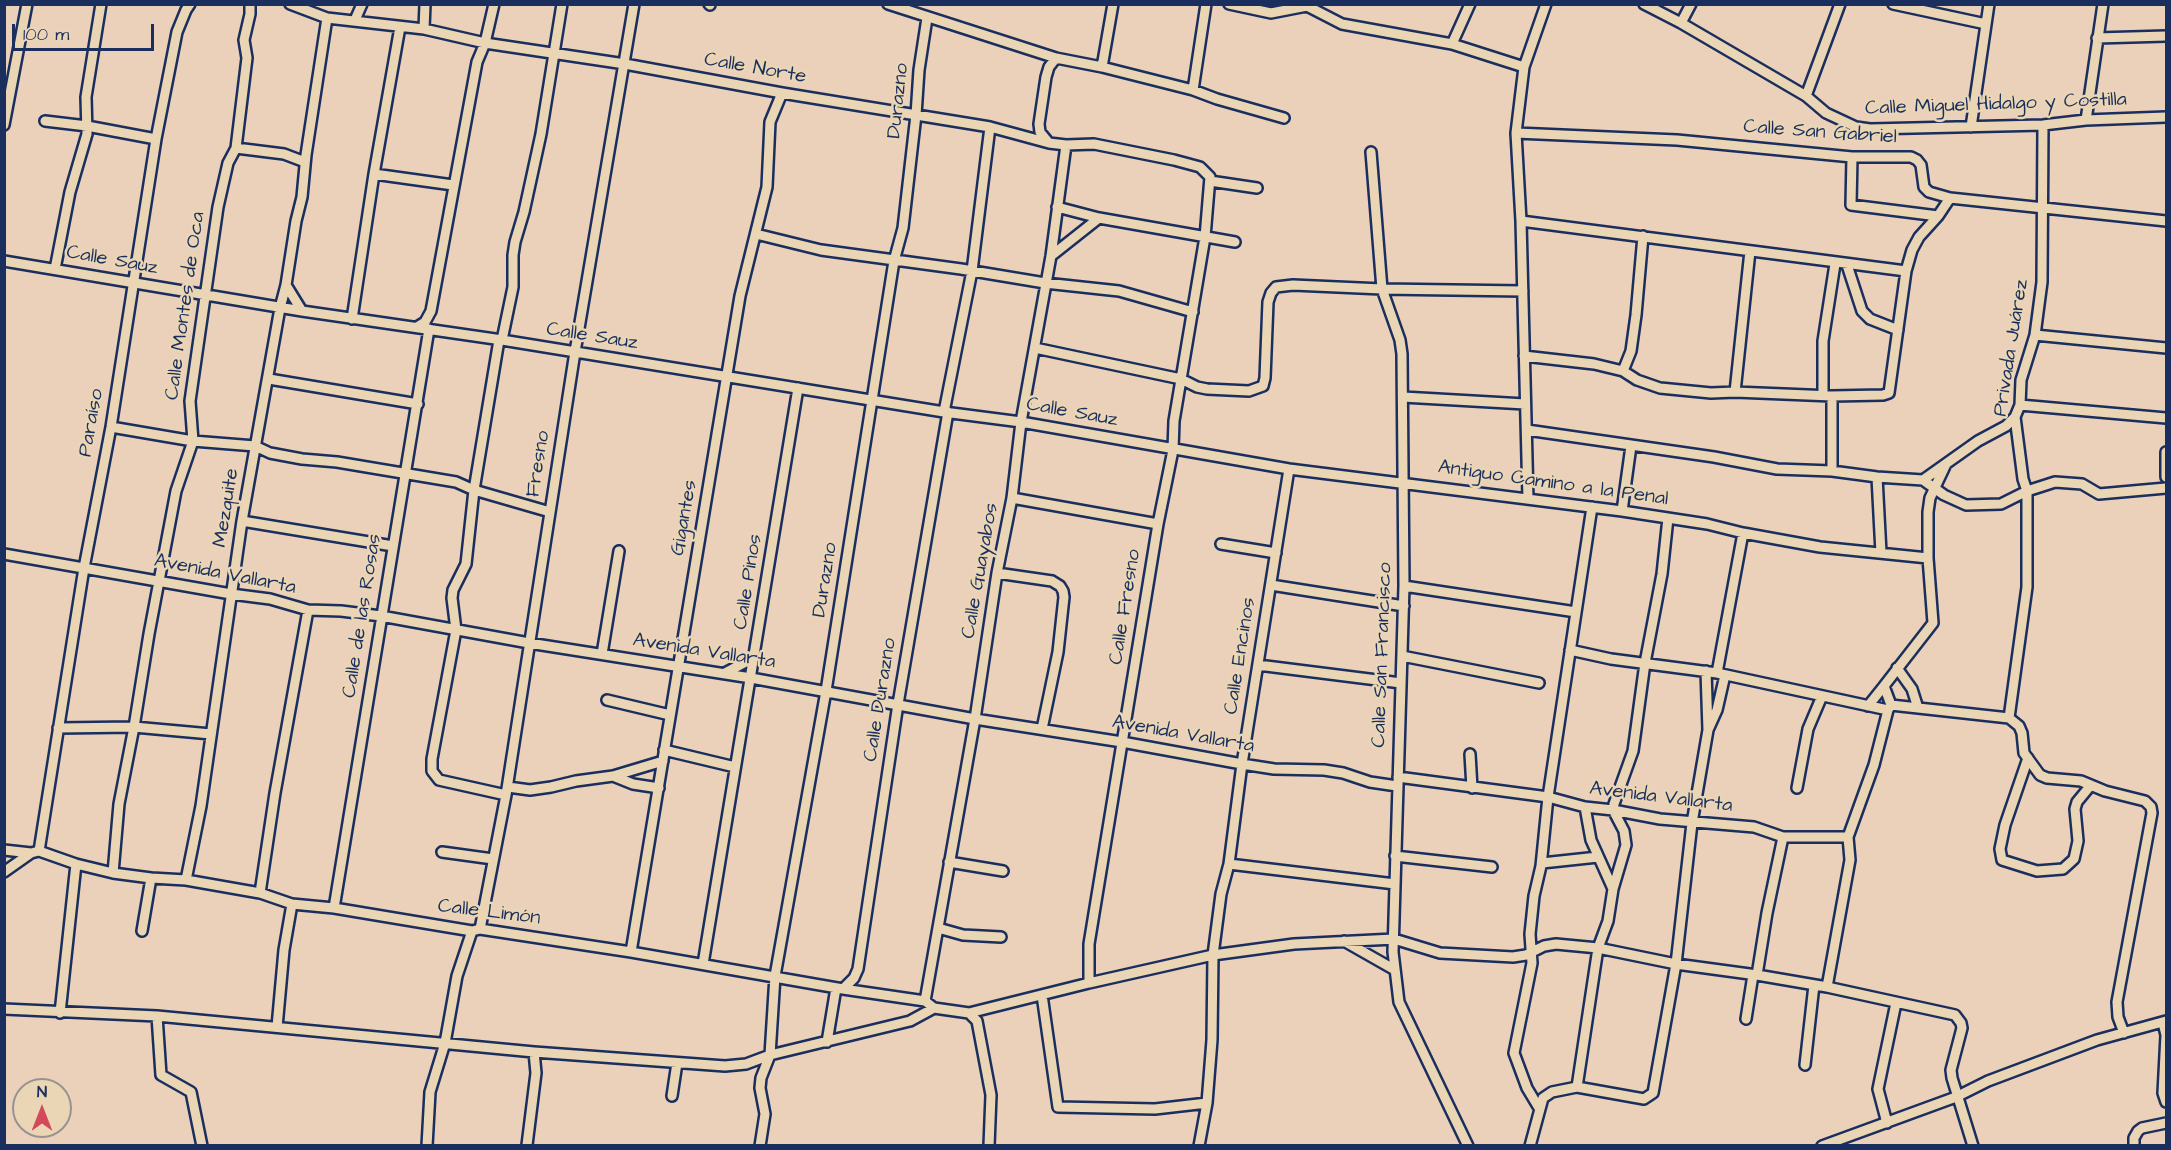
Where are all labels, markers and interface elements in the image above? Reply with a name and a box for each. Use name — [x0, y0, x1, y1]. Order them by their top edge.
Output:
scale bar — [15, 12, 158, 50]
text: 100 m — [23, 22, 69, 47]
street label: Calle Norte — [702, 48, 808, 90]
street label: Durazno — [883, 62, 915, 140]
street label: Calle Miguel Hidalgo y Costilla — [1865, 88, 2127, 122]
street label: Calle San Gabriel — [1742, 116, 1898, 150]
street label: Calle Montes de Oca — [161, 210, 211, 402]
street label: Calle Sauz — [64, 241, 160, 281]
street label: Privada Juárez — [1989, 278, 2035, 418]
street label: Calle Sauz — [544, 318, 640, 356]
street label: Paraíso — [74, 387, 110, 459]
street label: Calle Sauz — [1024, 393, 1120, 433]
street label: Fresno — [522, 429, 556, 499]
street label: Antiguo Camino a la Penal — [1436, 456, 1670, 512]
street label: Mezquite — [209, 467, 245, 549]
street label: Gigantes — [667, 478, 703, 558]
street label: Calle Guayabos — [957, 501, 1005, 641]
street label: Calle de las Rosas — [338, 532, 388, 700]
street label: Calle Pinos — [730, 532, 768, 632]
street label: Durazno — [808, 541, 844, 619]
street label: Calle Fresno — [1105, 548, 1147, 666]
street label: Avenida Vallarta — [152, 549, 298, 601]
street label: Calle San Francisco — [1368, 562, 1398, 748]
street label: Calle Encinos — [1220, 596, 1262, 716]
street label: Avenida Vallarta — [631, 629, 777, 675]
street label: Calle Durazno — [859, 636, 903, 764]
street label: Avenida Vallarta — [1110, 711, 1256, 759]
street label: Avenida Vallarta — [1588, 777, 1734, 819]
street label: Calle Limón — [436, 895, 542, 931]
north arrow — [12, 1078, 72, 1138]
text: N — [37, 1081, 47, 1103]

